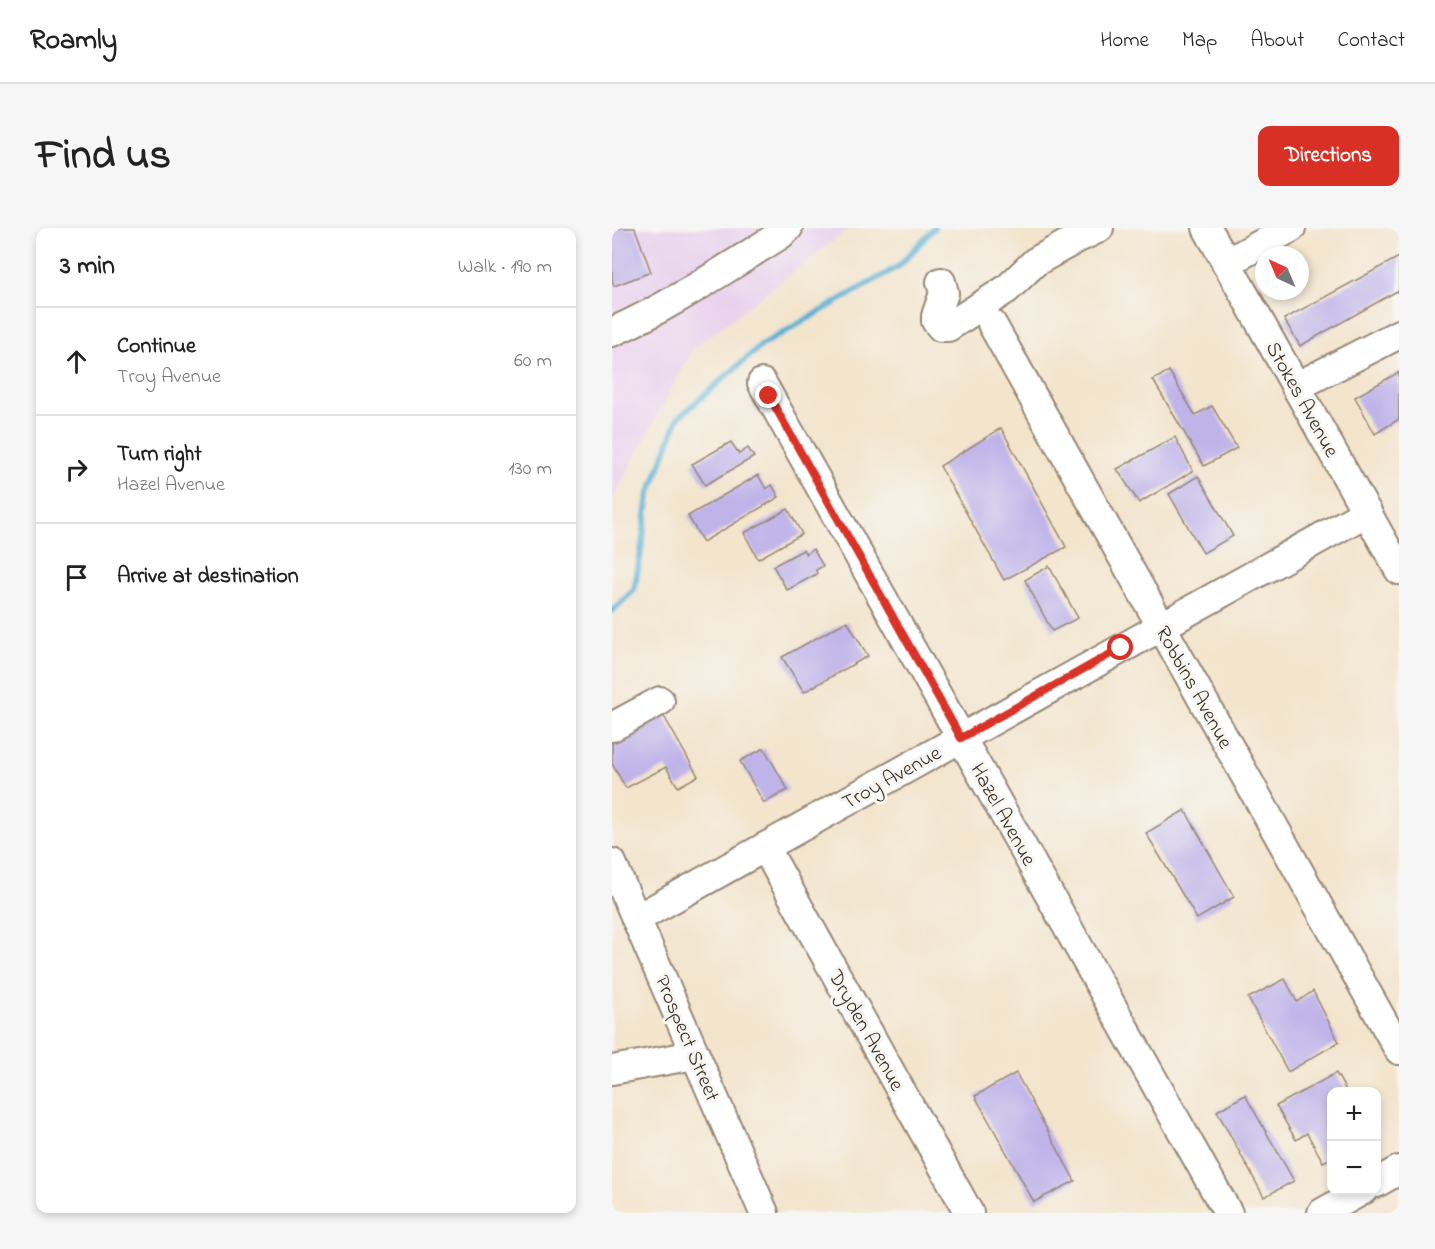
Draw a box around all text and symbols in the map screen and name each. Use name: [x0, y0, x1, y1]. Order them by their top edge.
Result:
text: Roamly: [30, 21, 117, 62]
text: Home: [1100, 26, 1149, 56]
text: Map: [1182, 26, 1217, 56]
text: About: [1250, 26, 1304, 56]
text: Contact: [1337, 26, 1405, 56]
text: Find us: [36, 126, 171, 187]
button: Directions: [1258, 126, 1399, 186]
north arrow: [1255, 246, 1309, 300]
text: 3 min: [60, 248, 115, 286]
text: Walk · 190 m: [458, 253, 552, 282]
text: Continue: [117, 331, 196, 363]
street label: Stokes Avenue: [1257, 337, 1346, 464]
icon: ahead: [60, 345, 93, 378]
text: 60 m: [514, 347, 552, 376]
text: Troy Avenue: [117, 363, 221, 392]
route end: [755, 382, 781, 408]
text: Turn right: [117, 439, 202, 471]
icon: right: [60, 453, 93, 486]
text: 130 m: [508, 455, 552, 484]
text: Hazel Avenue: [117, 471, 225, 500]
icon: arrive: [60, 561, 93, 594]
text: Arrive at destination: [117, 561, 299, 593]
street label: Robbins Avenue: [1147, 621, 1240, 755]
route start: [1107, 634, 1133, 660]
street label: Troy Avenue: [837, 739, 948, 820]
street label: Hazel Avenue: [962, 758, 1043, 872]
street label: Dryden Avenue: [817, 964, 911, 1098]
street label: Prospect Street: [646, 971, 726, 1107]
map controls: [1327, 1087, 1381, 1195]
button: +: [1327, 1087, 1381, 1141]
button: −: [1327, 1141, 1381, 1195]

